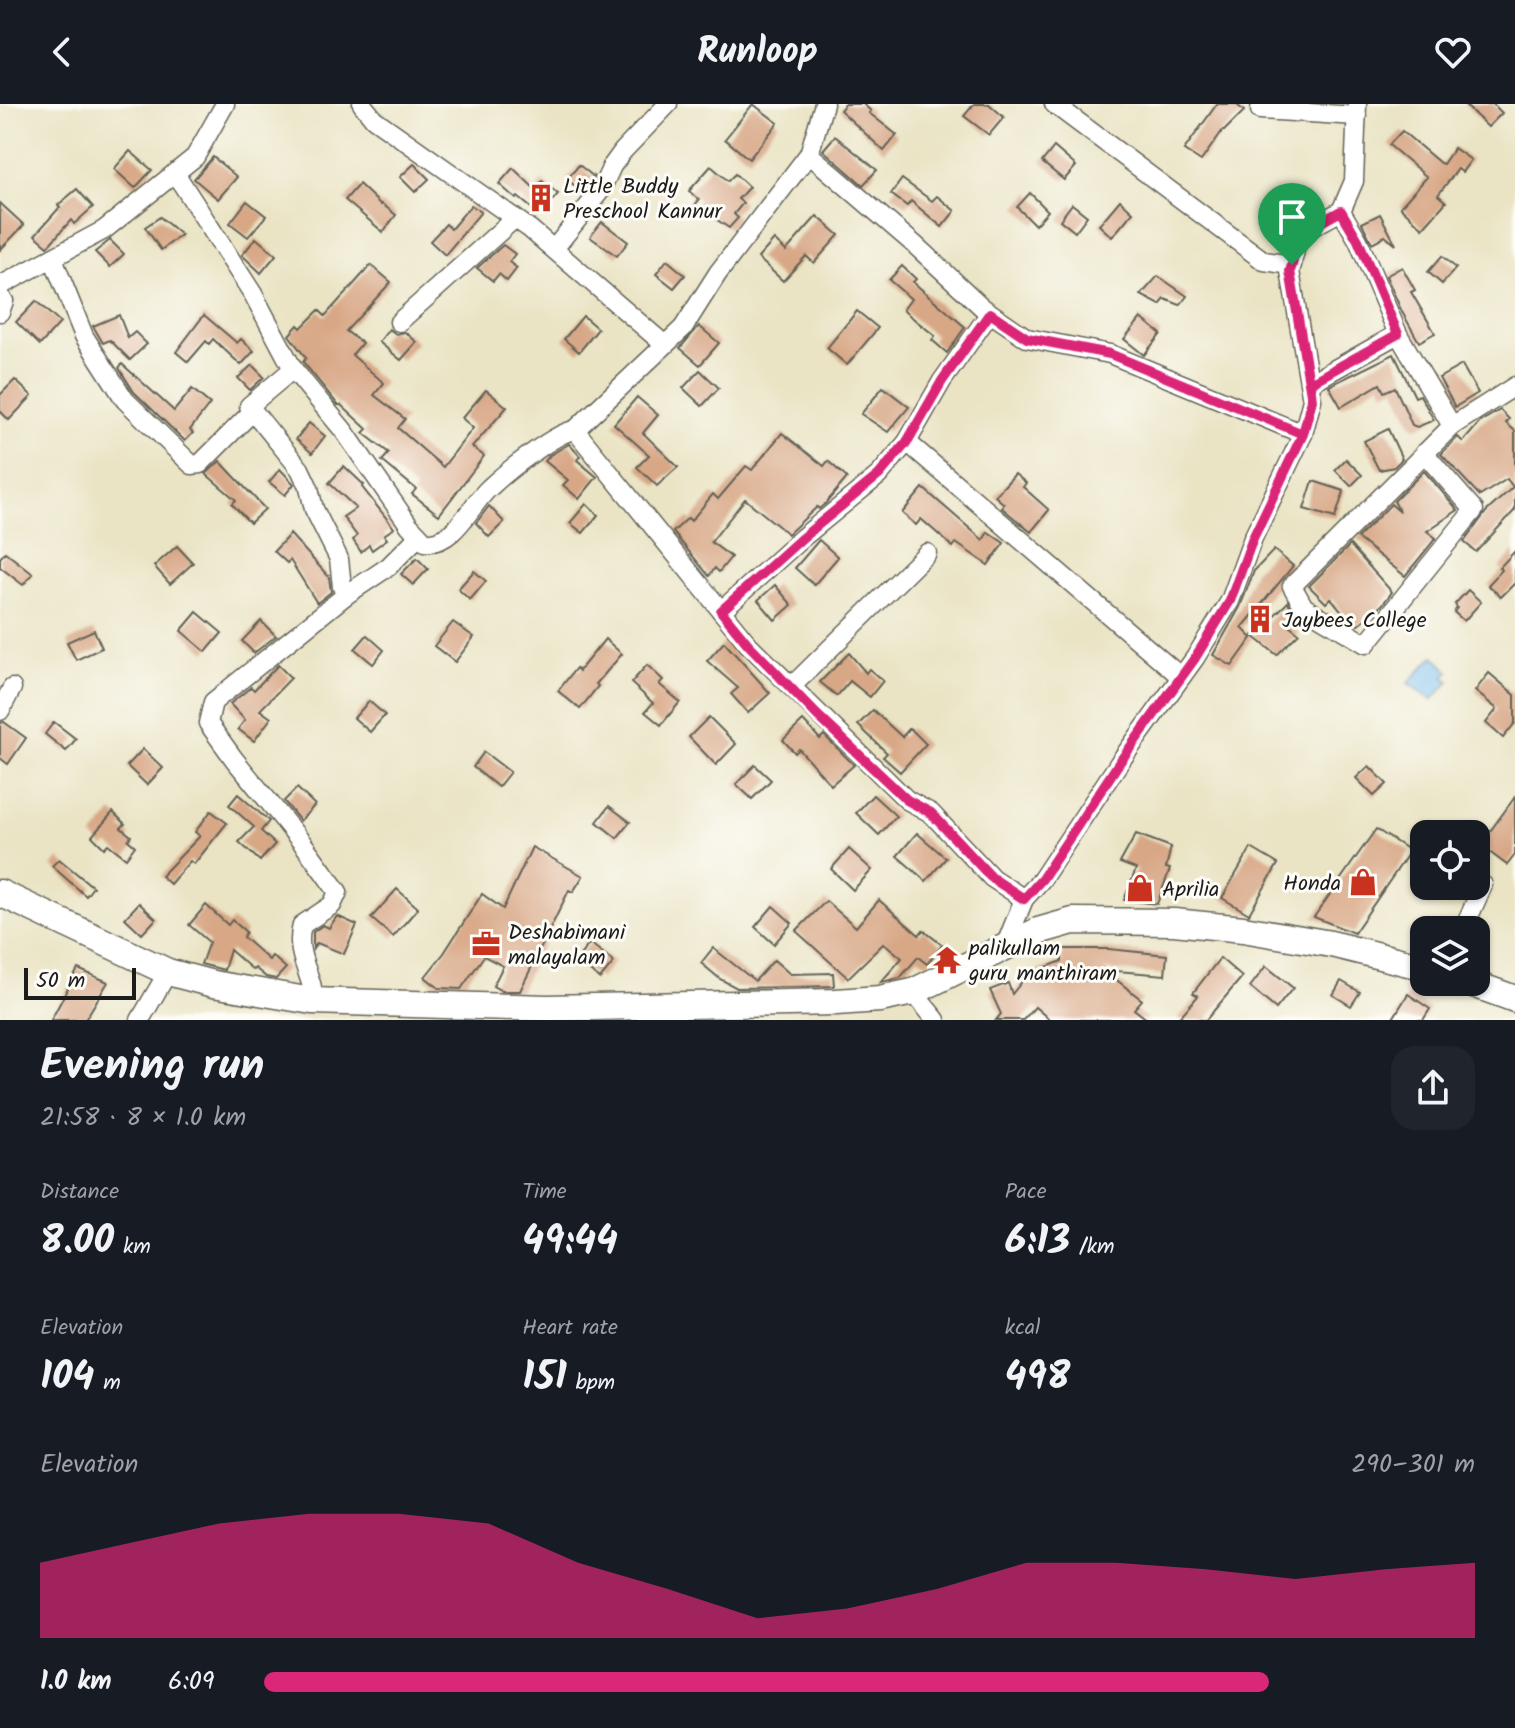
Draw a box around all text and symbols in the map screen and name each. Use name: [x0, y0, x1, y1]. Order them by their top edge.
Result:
text: Runloop: [697, 24, 818, 81]
icon: back: [40, 30, 84, 74]
icon: heart: [1431, 30, 1475, 74]
place label: Little Buddy Preschool Kannur: [563, 170, 724, 230]
building icon: Little Buddy Preschool Kannur: [526, 183, 556, 213]
pin: [1258, 183, 1326, 265]
icon: arrive: [1270, 195, 1314, 239]
building icon: Jaybees College: [1245, 604, 1275, 634]
place label: Jaybees College: [1282, 604, 1427, 639]
map controls: [1410, 820, 1490, 996]
button: locate: [1410, 820, 1490, 900]
place label: Honda: [1283, 867, 1341, 902]
shop icon: Honda: [1348, 867, 1378, 897]
shop icon: Aprilia: [1125, 873, 1155, 903]
place label: Aprilia: [1162, 873, 1219, 908]
place label: Deshabimani malayalam: [508, 916, 626, 976]
button: layers: [1410, 916, 1490, 996]
office icon: Deshabimani malayalam: [471, 929, 501, 959]
place label: palikullam guru manthiram: [968, 932, 1117, 992]
temple icon: palikullam guru manthiram: [932, 945, 962, 975]
scale bar: [24, 964, 136, 1000]
text: 50 m: [36, 964, 85, 999]
text: Evening run: [40, 1032, 264, 1102]
button: share: [1391, 1046, 1475, 1130]
text: 21:58 · 8 × 1.0 km: [40, 1097, 246, 1139]
text: Distance: [40, 1175, 119, 1210]
text: Time: [522, 1175, 567, 1210]
text: Pace: [1005, 1175, 1047, 1210]
text: 8.00: [40, 1210, 114, 1274]
text: 49:44: [522, 1210, 618, 1274]
text: 6:13: [1005, 1210, 1070, 1274]
text: km: [114, 1230, 151, 1265]
text: /km: [1070, 1230, 1115, 1265]
text: Elevation: [40, 1311, 123, 1346]
text: Heart rate: [522, 1311, 618, 1346]
text: kcal: [1005, 1311, 1040, 1346]
text: 104: [40, 1346, 94, 1410]
text: 151: [522, 1346, 567, 1410]
text: 498: [1005, 1346, 1070, 1410]
text: m: [94, 1366, 121, 1401]
text: bpm: [567, 1366, 615, 1401]
text: Elevation: [40, 1444, 138, 1486]
text: 290–301 m: [1351, 1444, 1475, 1486]
text: 1.0 km: [40, 1661, 111, 1703]
text: 6:09: [168, 1661, 215, 1703]

